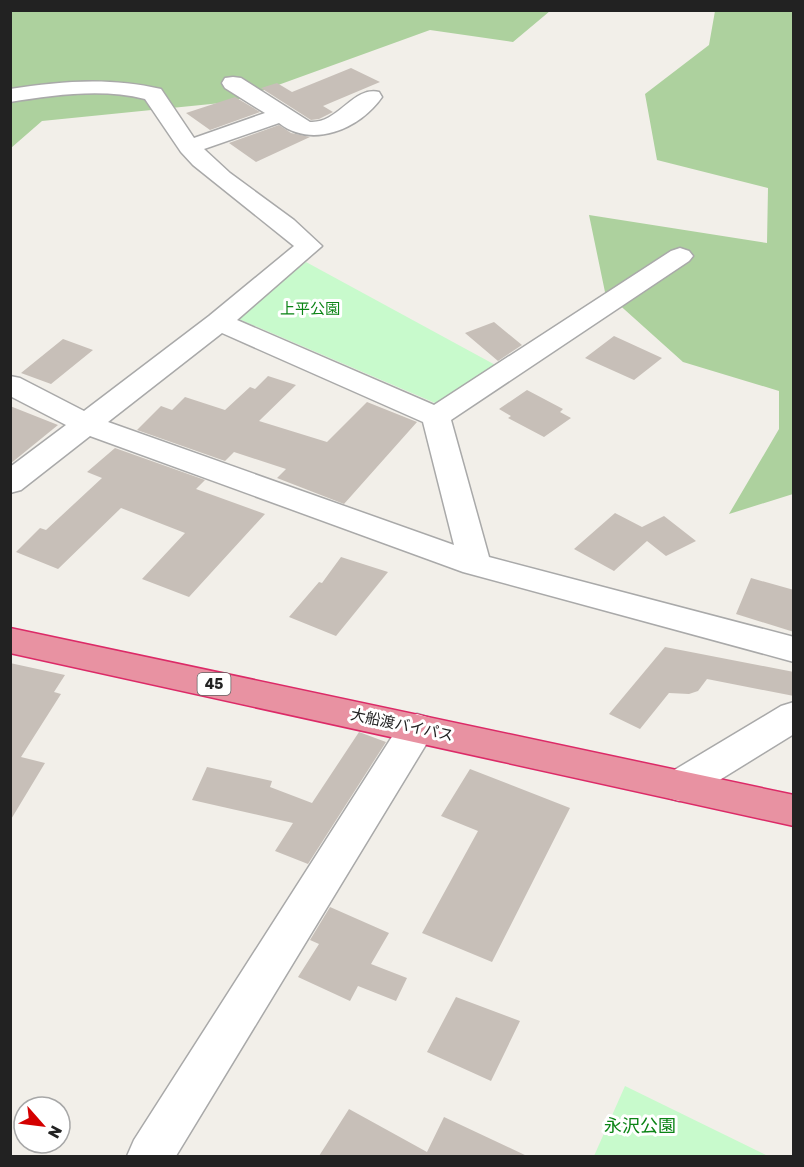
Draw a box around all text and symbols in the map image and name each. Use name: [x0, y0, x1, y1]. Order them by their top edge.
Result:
park label: 上平公園: [280, 300, 340, 318]
road number: 45: [198, 673, 230, 695]
street label: 大船渡バイパス: [349, 705, 455, 745]
north arrow: [12, 1095, 72, 1155]
park label: 永沢公園: [604, 1115, 676, 1137]
text: N: [44, 1122, 66, 1141]

